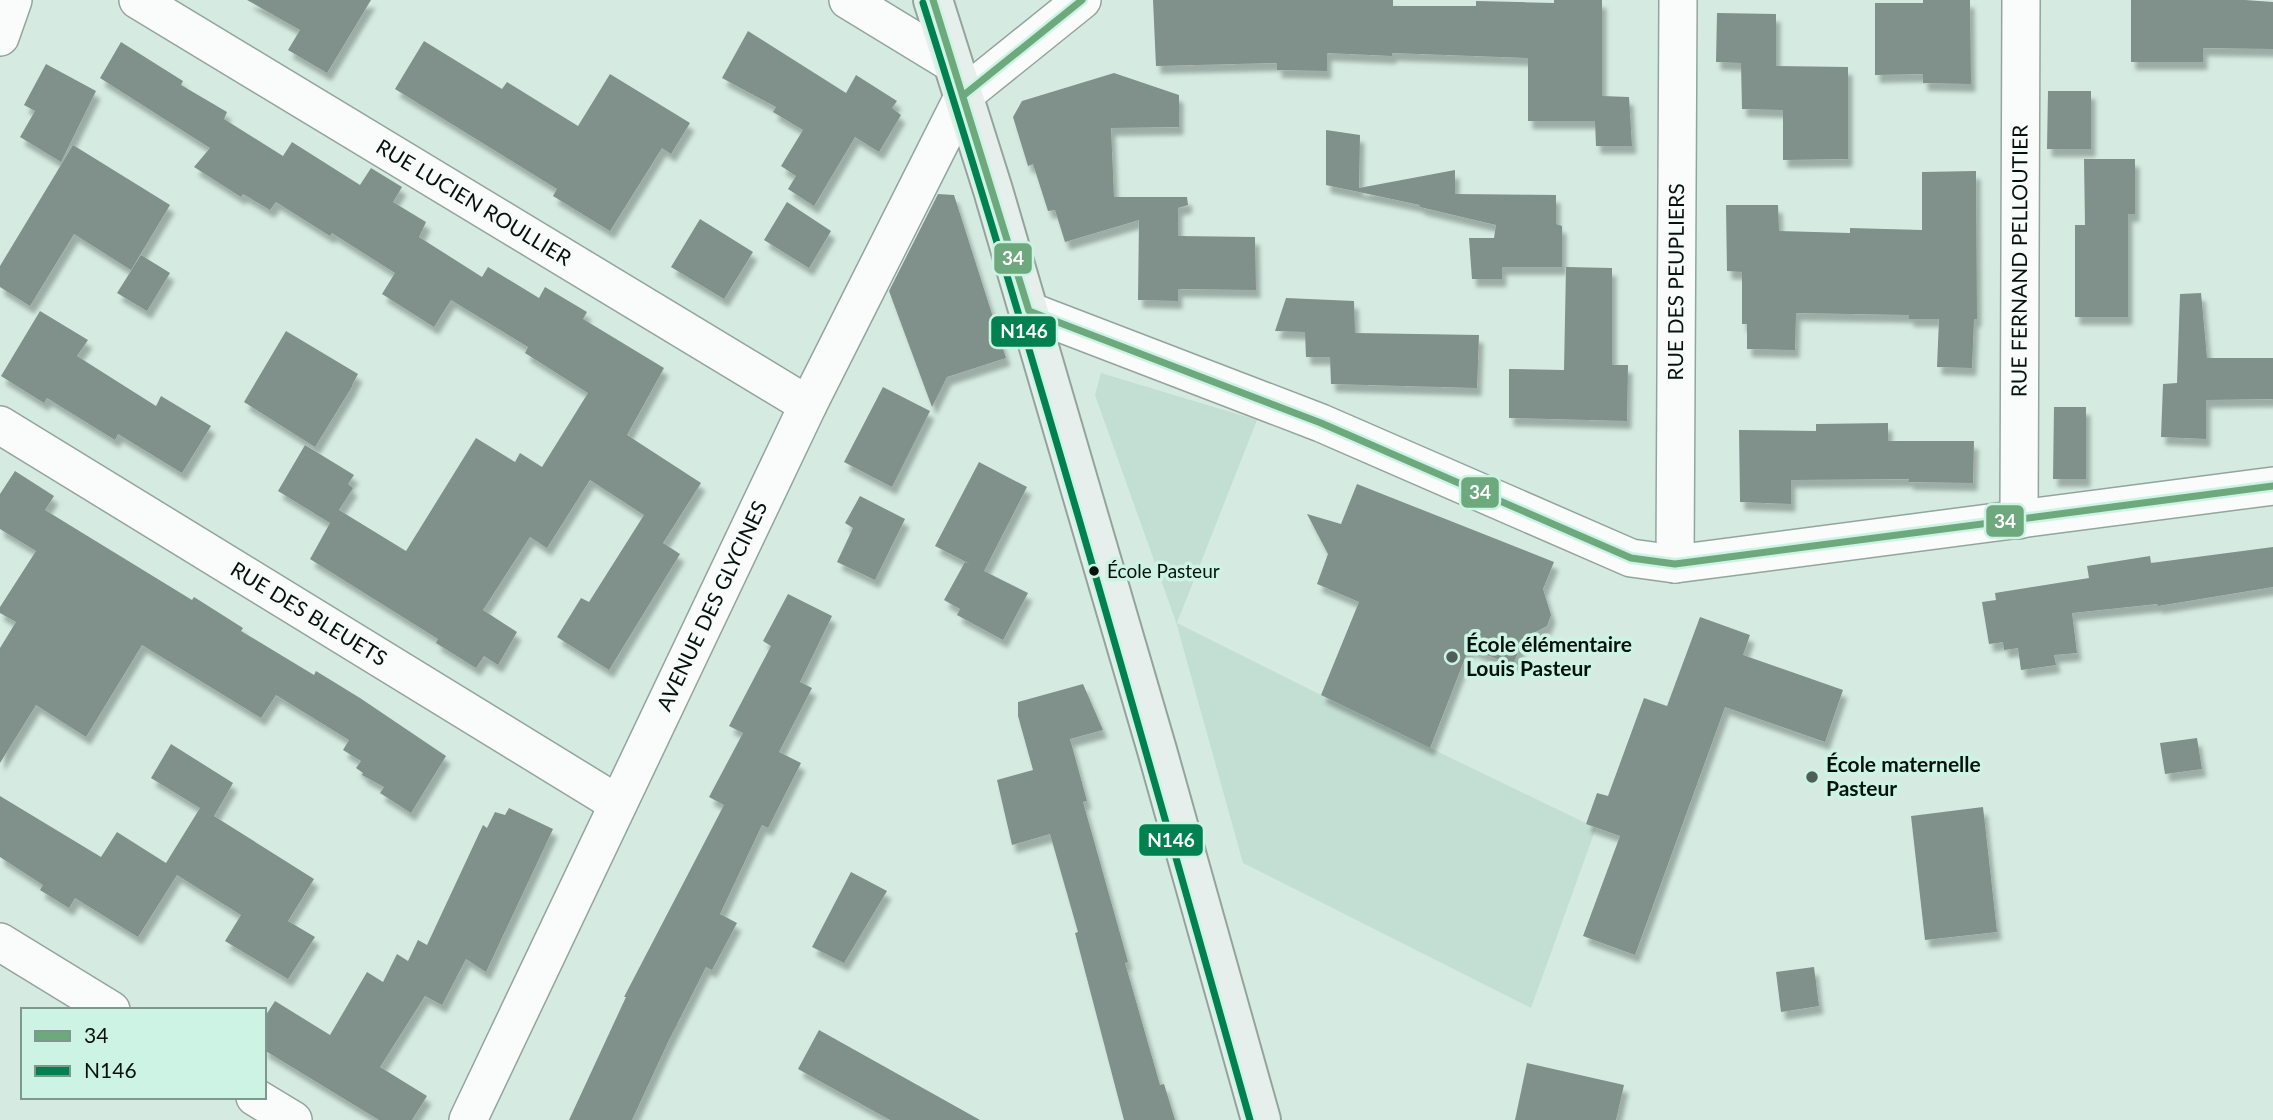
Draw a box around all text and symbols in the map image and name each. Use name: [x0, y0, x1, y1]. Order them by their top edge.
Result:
street label: RUE FERNAND PELLOUTIER: [2005, 124, 2032, 397]
street label: RUE LUCIEN ROULLIER: [372, 133, 577, 270]
street label: RUE DES PEUPLIERS: [1662, 183, 1688, 381]
line badge: 34: [993, 242, 1033, 275]
text: 34: [1002, 246, 1024, 269]
line badge: N146: [990, 315, 1057, 348]
text: N146: [1000, 319, 1048, 342]
line badge: 34: [1460, 476, 1500, 509]
text: 34: [1469, 480, 1491, 503]
street label: AVENUE DES GLYCINES: [650, 497, 772, 714]
line badge: 34: [1985, 504, 2025, 538]
text: 34: [1994, 509, 2016, 532]
street label: RUE DES BLEUETS: [227, 556, 392, 670]
place label: École Pasteur: [1107, 559, 1220, 582]
marker: École Pasteur: [1087, 564, 1101, 578]
place label: École élémentaire Louis Pasteur: [1466, 631, 1632, 680]
marker: École élémentaire Louis Pasteur: [1444, 649, 1460, 665]
place label: École maternelle Pasteur: [1826, 751, 1981, 800]
marker: École maternelle Pasteur: [1804, 769, 1820, 785]
line badge: N146: [1138, 823, 1204, 857]
text: N146: [1147, 828, 1195, 851]
legend: [21, 1008, 266, 1099]
text: 34: [84, 1022, 108, 1047]
text: N146: [84, 1057, 137, 1082]

